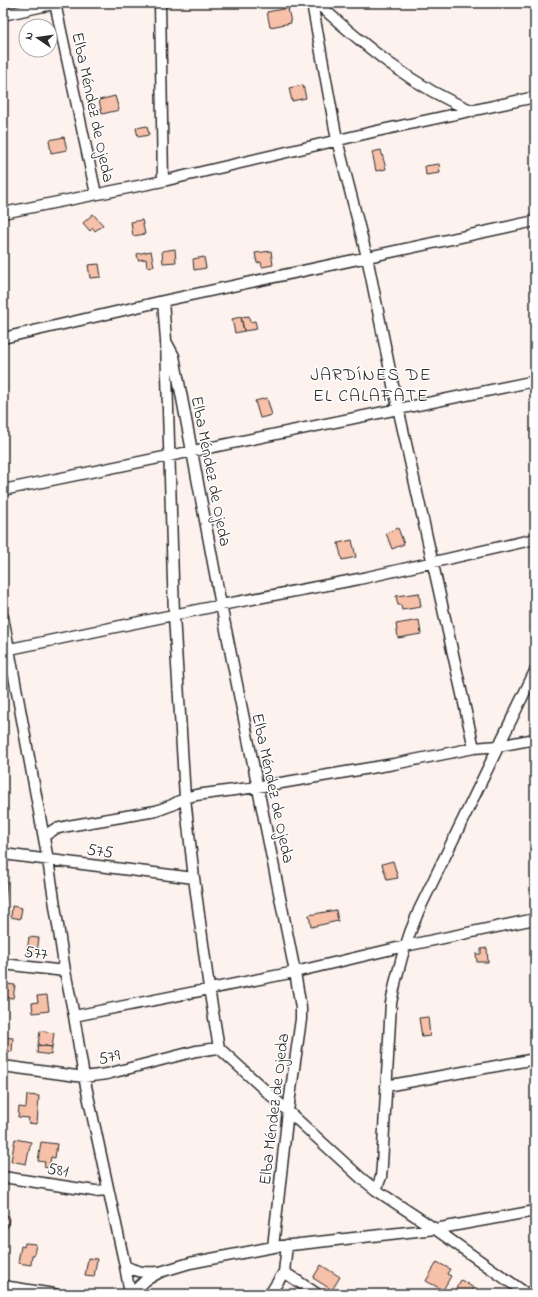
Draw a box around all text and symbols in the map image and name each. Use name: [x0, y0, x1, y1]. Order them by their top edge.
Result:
north arrow: [18, 18, 58, 58]
street label: Elba Méndez de Ojeda: [64, 30, 121, 185]
text: N: [21, 31, 38, 41]
district label: JARDÍNES DE EL CALAFATE: [310, 363, 432, 410]
street label: Elba Méndez de Ojeda: [184, 394, 237, 549]
street label: Elba Méndez de Ojeda: [244, 711, 301, 866]
street label: 575: [85, 837, 115, 866]
street label: 577: [23, 940, 49, 967]
street label: Elba Méndez de Ojeda: [253, 1032, 296, 1187]
street label: 579: [96, 1043, 123, 1072]
street label: 581: [45, 1156, 71, 1185]

